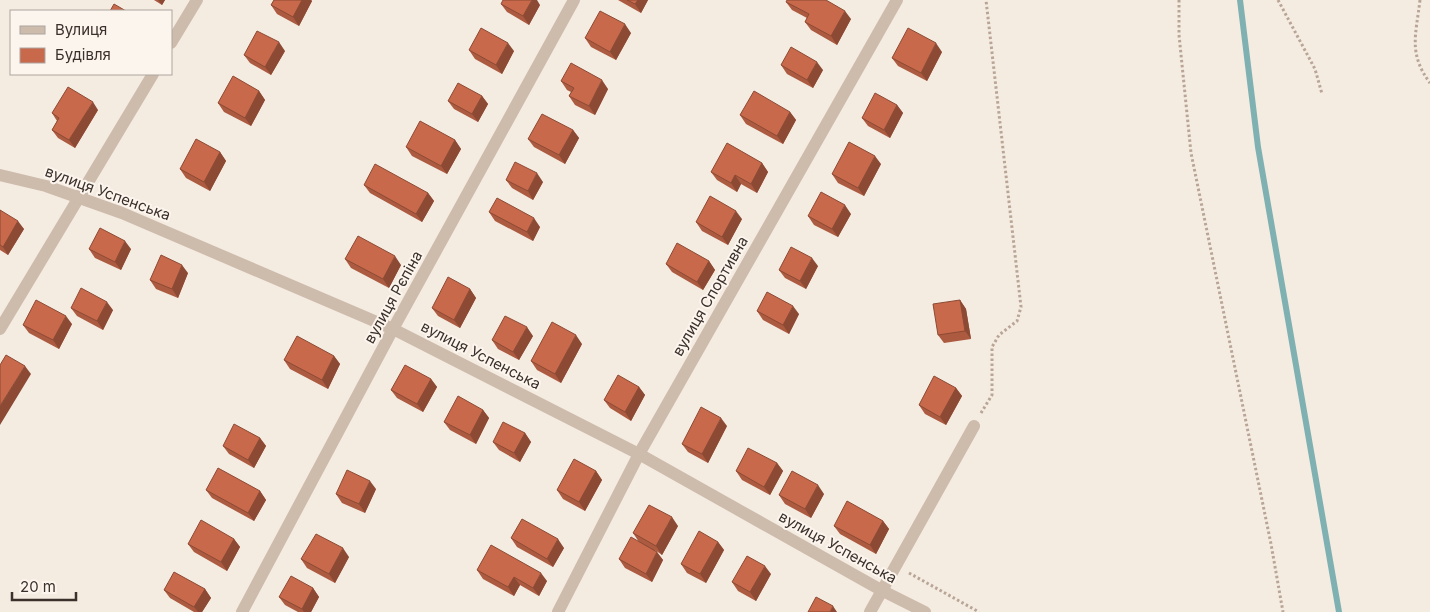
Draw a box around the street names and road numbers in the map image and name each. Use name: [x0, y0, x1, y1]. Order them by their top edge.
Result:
street label: вулиця Успенська: [43, 161, 173, 225]
street label: вулиця Спортивна: [668, 233, 752, 359]
street label: вулиця Рєпіна: [360, 247, 426, 347]
street label: вулиця Успенська: [418, 317, 544, 393]
street label: вулиця Успенська: [776, 507, 900, 587]

